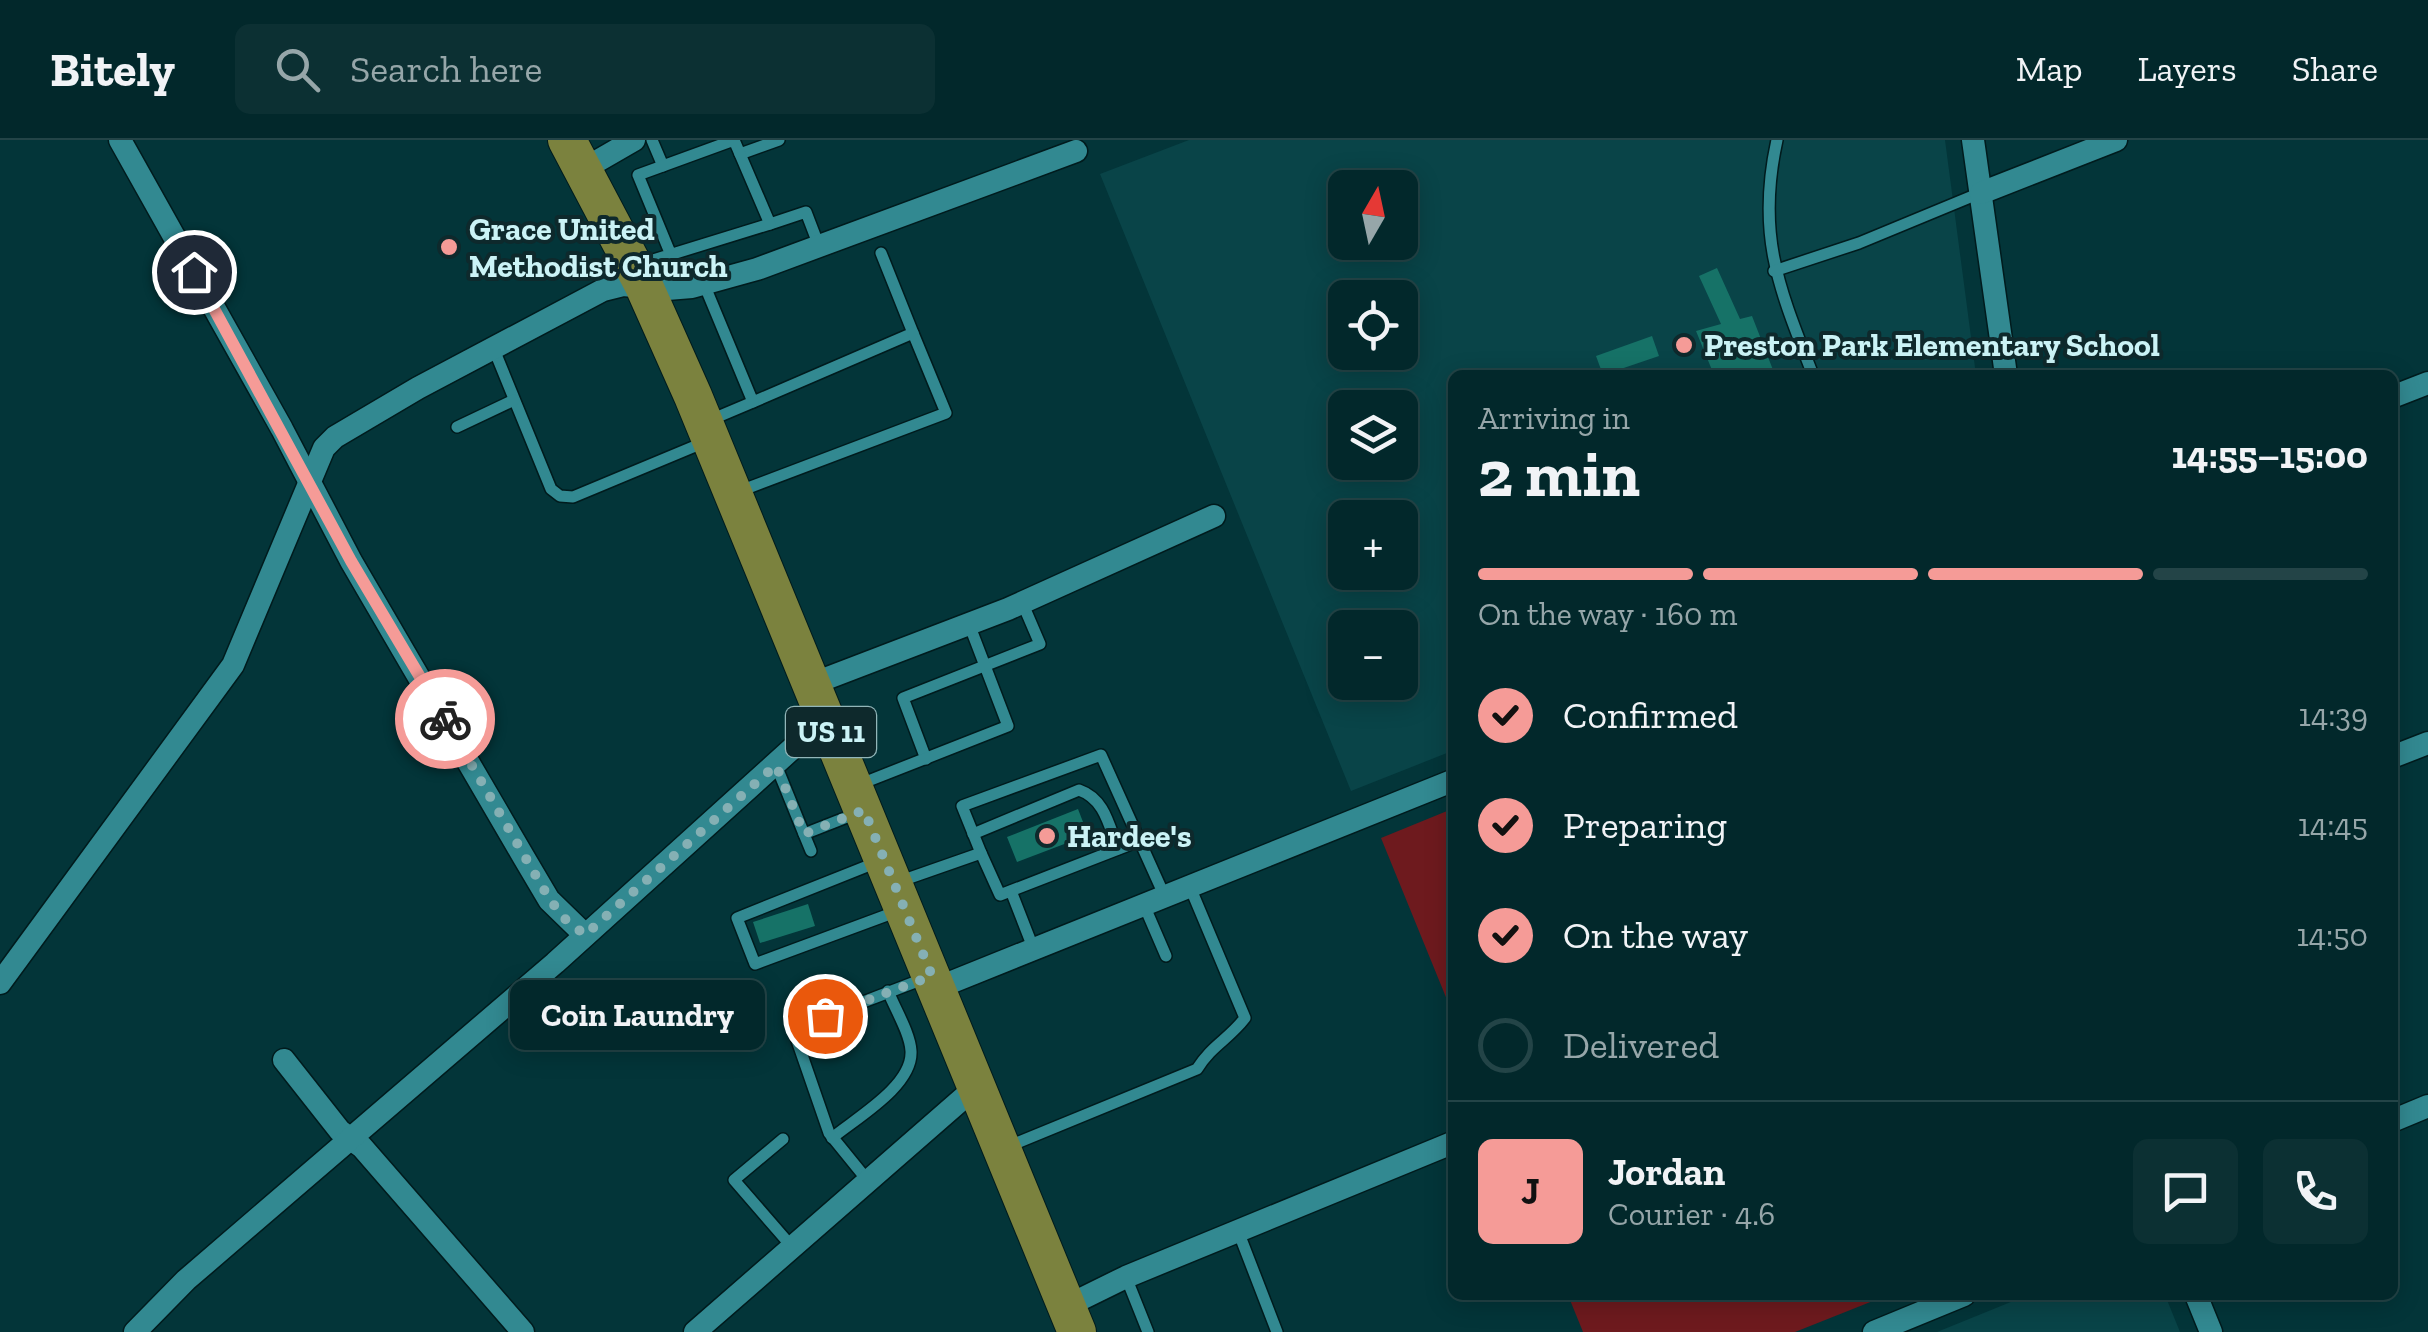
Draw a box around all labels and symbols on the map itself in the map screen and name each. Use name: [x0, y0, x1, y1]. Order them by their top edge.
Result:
north arrow: [1328, 170, 1418, 260]
place label: Grace United Methodist Church: [469, 210, 728, 285]
pin: [152, 230, 237, 315]
marker: Grace United Methodist Church: [438, 236, 460, 258]
place label: Preston Park Elementary School: [1704, 326, 2160, 364]
marker: Preston Park Elementary School: [1673, 334, 1695, 356]
courier: [395, 669, 495, 769]
road number: US 11: [786, 707, 876, 757]
place label: Hardee's: [1067, 817, 1192, 855]
marker: Hardee's: [1036, 825, 1058, 847]
pin: [783, 974, 868, 1059]
callout: Coin Laundry: [510, 981, 765, 1051]

